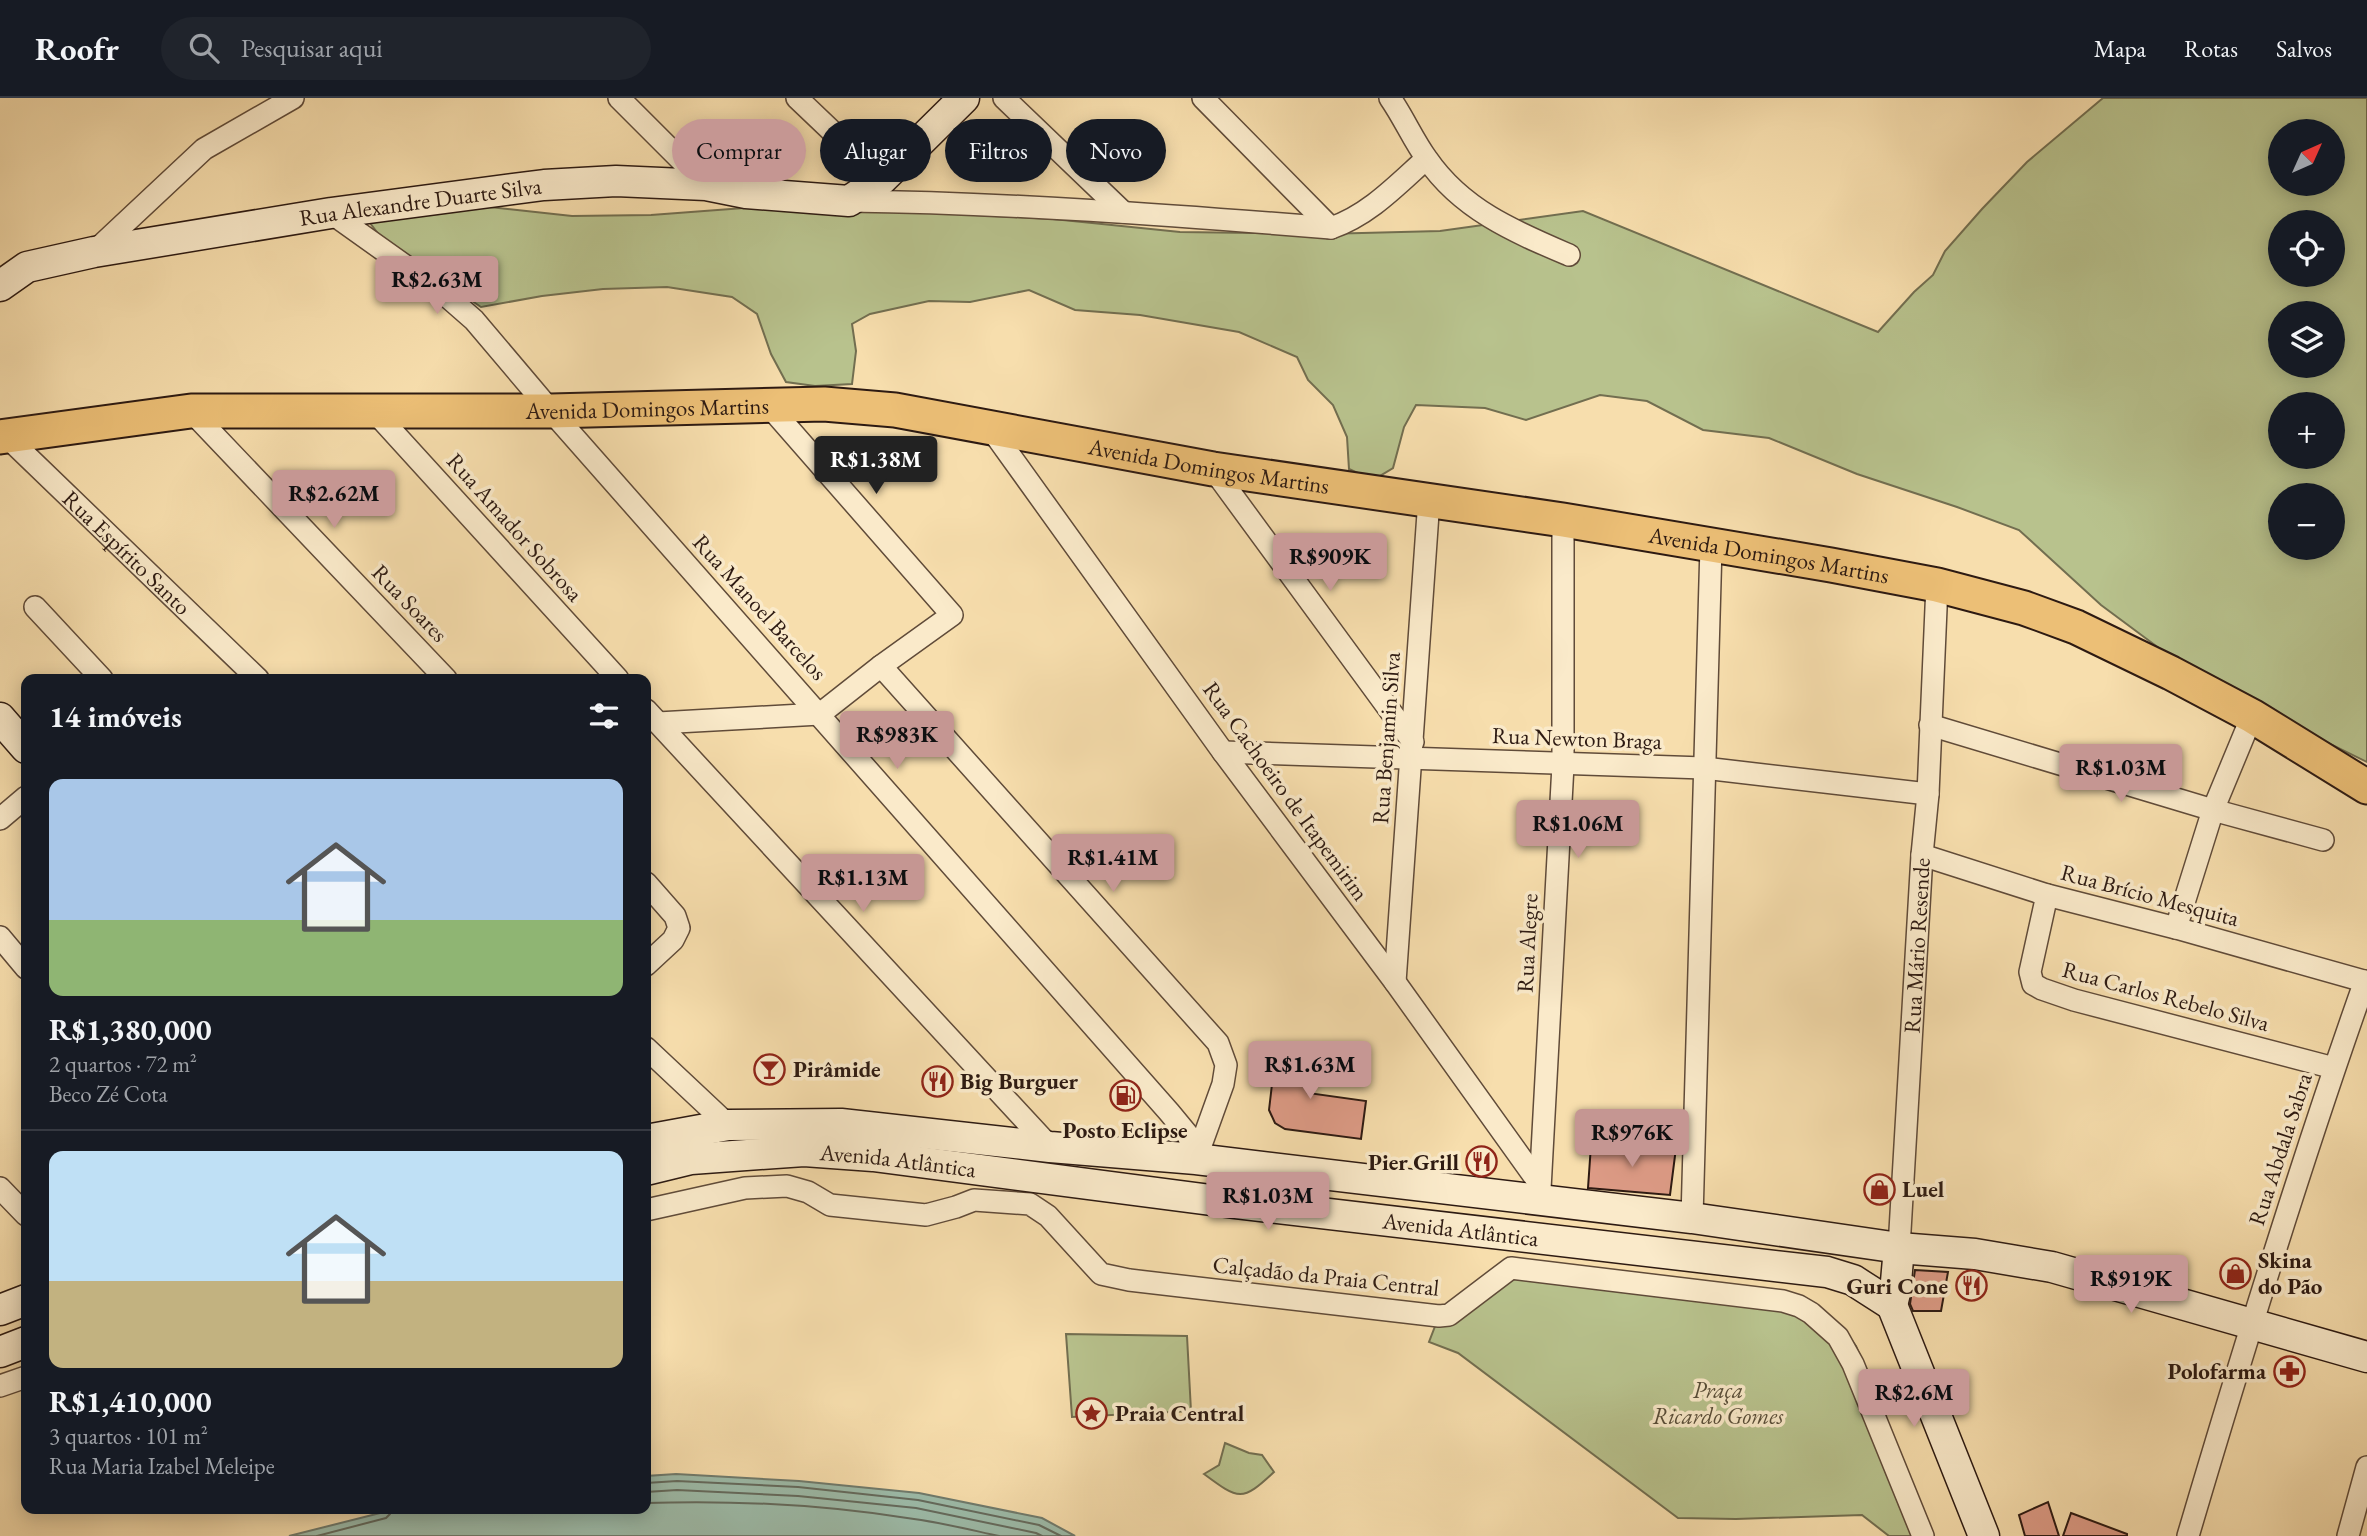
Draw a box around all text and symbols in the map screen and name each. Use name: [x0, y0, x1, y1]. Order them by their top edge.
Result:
search box: [161, 17, 651, 80]
text: Roofr: [35, 27, 119, 70]
icon: search: [185, 29, 223, 67]
text: Pesquisar aqui: [241, 31, 383, 65]
text: Mapa: [2094, 33, 2146, 64]
text: Rotas: [2184, 33, 2238, 64]
text: Salvos: [2276, 33, 2332, 64]
chip: Comprar: [672, 119, 806, 182]
chip: Alugar: [820, 119, 931, 182]
chip: Filtros: [945, 119, 1052, 182]
chip: Novo: [1066, 119, 1166, 182]
north arrow: [2268, 119, 2345, 196]
map controls: [2268, 119, 2345, 560]
street label: Rua Alexandre Duarte Silva: [297, 170, 544, 233]
button: locate: [2268, 210, 2345, 287]
pin: R$2.63M: [372, 256, 502, 316]
text: R$2.63M: [391, 264, 483, 294]
button: layers: [2268, 301, 2345, 378]
street label: Avenida Domingos Martins: [524, 390, 769, 426]
button: +: [2268, 392, 2345, 469]
street label: Avenida Domingos Martins: [1085, 431, 1331, 501]
pin: R$1.38M: [811, 436, 941, 496]
text: R$1.38M: [830, 444, 922, 474]
street label: Rua Amador Sobrosa: [440, 446, 590, 608]
pin: R$2.62M: [269, 470, 399, 530]
text: R$2.62M: [288, 478, 380, 508]
button: −: [2268, 483, 2345, 560]
street label: Rua Espírito Santo: [56, 484, 198, 622]
street label: Avenida Domingos Martins: [1645, 519, 1892, 591]
street label: Rua Manoel Barcelos: [686, 528, 834, 686]
pin: R$909K: [1273, 533, 1387, 593]
text: R$909K: [1289, 541, 1371, 571]
street label: Rua Soares: [365, 558, 455, 648]
street label: Rua Benjamin Silva: [1365, 650, 1407, 825]
street label: Rua Cachoeiro de Itapemirim: [1196, 675, 1376, 907]
text: 14 imóveis: [49, 697, 182, 736]
icon: filters: [585, 697, 623, 735]
pin: R$983K: [840, 712, 954, 771]
text: R$983K: [856, 719, 938, 749]
street label: Rua Newton Braga: [1491, 720, 1663, 756]
pin: R$1.03M: [2056, 744, 2186, 804]
text: R$1.03M: [2075, 752, 2167, 782]
pin: R$1.06M: [1513, 800, 1643, 860]
text: R$1.06M: [1532, 808, 1624, 838]
icon: home: [273, 824, 399, 950]
pin: R$1.41M: [1048, 834, 1178, 894]
text: R$1.41M: [1067, 842, 1159, 872]
pin: R$1.13M: [798, 854, 928, 914]
street label: Rua Mário Resende: [1897, 857, 1937, 1034]
street label: Rua Brício Mesquita: [2058, 857, 2243, 933]
text: R$1.13M: [817, 862, 909, 892]
street label: Rua Alegre: [1509, 893, 1545, 993]
street label: Rua Carlos Rebelo Silva: [2059, 954, 2273, 1038]
text: R$1,380,000: [49, 1010, 212, 1049]
pin: R$1.63M: [1245, 1042, 1375, 1101]
text: 2 quartos · 72 m²: [49, 1049, 197, 1079]
text: R$1.63M: [1264, 1049, 1356, 1079]
bar icon: Pirâmide: [753, 1052, 787, 1086]
place label: Pirâmide: [793, 1054, 881, 1084]
restaurant icon: Big Burguer: [920, 1064, 954, 1098]
place label: Big Burguer: [960, 1066, 1078, 1096]
street label: Rua Abdala Sabra: [2241, 1068, 2319, 1229]
text: Beco Zé Cota: [49, 1079, 168, 1109]
fuel station icon: Posto Eclipse: [1108, 1079, 1142, 1113]
pin: R$976K: [1575, 1110, 1689, 1169]
place label: Posto Eclipse: [1062, 1115, 1188, 1145]
text: R$976K: [1591, 1117, 1673, 1147]
street label: Avenida Atlântica: [818, 1137, 979, 1184]
restaurant icon: Pier Grill: [1465, 1145, 1499, 1179]
place label: Pier Grill: [1368, 1147, 1459, 1177]
pin: R$1.03M: [1203, 1172, 1333, 1232]
shop icon: Luel: [1862, 1172, 1896, 1206]
place label: Luel: [1902, 1174, 1945, 1204]
text: R$1.03M: [1222, 1180, 1314, 1210]
icon: home: [273, 1196, 399, 1322]
street label: Avenida Atlântica: [1380, 1205, 1541, 1253]
place label: Skina do Pão: [2258, 1245, 2323, 1301]
street label: Calçadão da Praia Central: [1211, 1249, 1441, 1303]
pin: R$919K: [2074, 1256, 2188, 1315]
shop icon: Skina do Pão: [2218, 1256, 2252, 1290]
text: R$919K: [2090, 1263, 2172, 1293]
restaurant icon: Guri Cone: [1954, 1269, 1988, 1303]
place label: Guri Cone: [1847, 1271, 1948, 1301]
pharmacy icon: Polofarma: [2272, 1354, 2306, 1388]
place label: Polofarma: [2168, 1356, 2267, 1386]
pin: R$2.6M: [1857, 1370, 1971, 1429]
park label: Praça Ricardo Gomes: [1653, 1375, 1784, 1431]
text: R$2.6M: [1874, 1377, 1954, 1407]
text: R$1,410,000: [49, 1382, 212, 1421]
place icon: Praia Central: [1075, 1396, 1109, 1430]
place label: Praia Central: [1115, 1398, 1245, 1428]
text: 3 quartos · 101 m²: [49, 1421, 208, 1451]
text: Rua Maria Izabel Meleipe: [49, 1451, 275, 1481]

